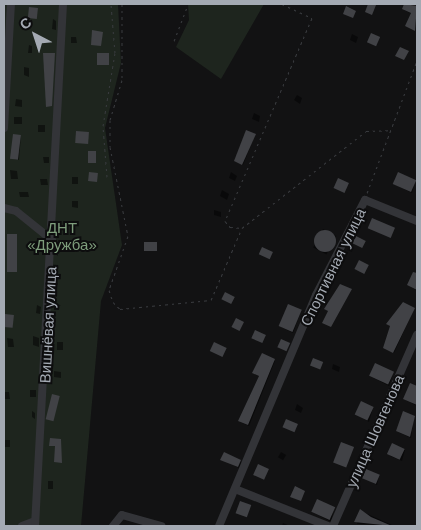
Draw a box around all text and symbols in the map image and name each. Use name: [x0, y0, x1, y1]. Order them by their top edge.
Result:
north arrow: [10, 10, 60, 60]
text: С: [16, 14, 34, 33]
street label: Спортивная улица: [297, 205, 369, 329]
park label: ДНТ «Дружба»: [27, 218, 97, 253]
street label: Вишнёвая улица: [36, 266, 60, 384]
street label: улица Шовгенова: [342, 372, 408, 490]

